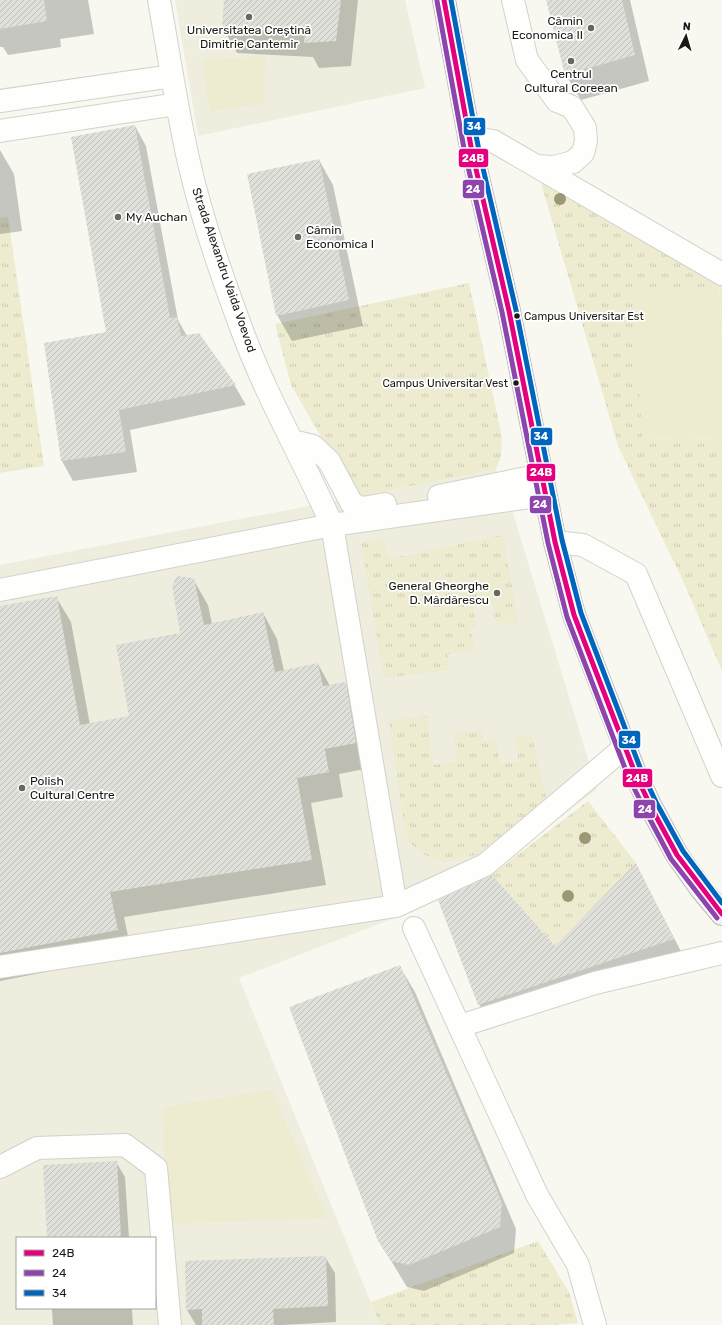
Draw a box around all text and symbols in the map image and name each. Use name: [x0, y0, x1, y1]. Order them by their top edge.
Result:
marker: Universitatea Creștină Dimitrie Cantemir: [244, 12, 254, 22]
place label: Cămin Economica II: [512, 14, 583, 42]
north arrow: [666, 16, 706, 56]
text: N: [682, 20, 691, 33]
place label: Universitatea Creștină Dimitrie Cantemir: [187, 23, 311, 51]
marker: Cămin Economica II: [586, 23, 596, 33]
marker: Centrul Cultural Coreean: [566, 56, 576, 66]
place label: Centrul Cultural Coreean: [524, 67, 618, 95]
line badge: 34: [463, 117, 486, 136]
text: 34: [467, 120, 482, 133]
line badge: 24B: [458, 148, 489, 168]
text: 24B: [462, 152, 484, 165]
line badge: 24: [462, 179, 485, 199]
text: 24: [466, 183, 481, 196]
street label: Strada Alexandru Vaida Voevod: [189, 186, 259, 354]
place label: My Auchan: [126, 210, 187, 224]
marker: My Auchan: [113, 212, 123, 222]
place label: Cămin Economica I: [306, 223, 374, 251]
marker: Cămin Economica I: [293, 232, 303, 242]
place label: Campus Universitar Est: [524, 310, 644, 323]
marker: Campus Universitar Est: [512, 311, 522, 321]
place label: Campus Universitar Vest: [382, 377, 509, 390]
marker: Campus Universitar Vest: [511, 378, 521, 388]
line badge: 34: [530, 427, 553, 446]
text: 34: [534, 430, 549, 443]
line badge: 24B: [526, 463, 556, 482]
text: 24B: [530, 466, 552, 479]
line badge: 24: [529, 495, 552, 514]
text: 24: [533, 498, 548, 511]
place label: General Gheorghe D. Mărdărescu: [388, 579, 489, 607]
marker: General Gheorghe D. Mărdărescu: [492, 588, 502, 598]
line badge: 34: [618, 730, 641, 749]
text: 34: [622, 734, 637, 747]
line badge: 24B: [622, 768, 653, 788]
text: 24B: [626, 772, 648, 785]
place label: Polish Cultural Centre: [30, 774, 115, 802]
marker: Polish Cultural Centre: [17, 783, 27, 793]
line badge: 24: [633, 799, 656, 819]
text: 24: [638, 803, 653, 816]
legend: [16, 1237, 156, 1309]
text: 24B: [52, 1246, 74, 1260]
text: 24: [52, 1266, 67, 1280]
text: 34: [52, 1286, 67, 1300]

